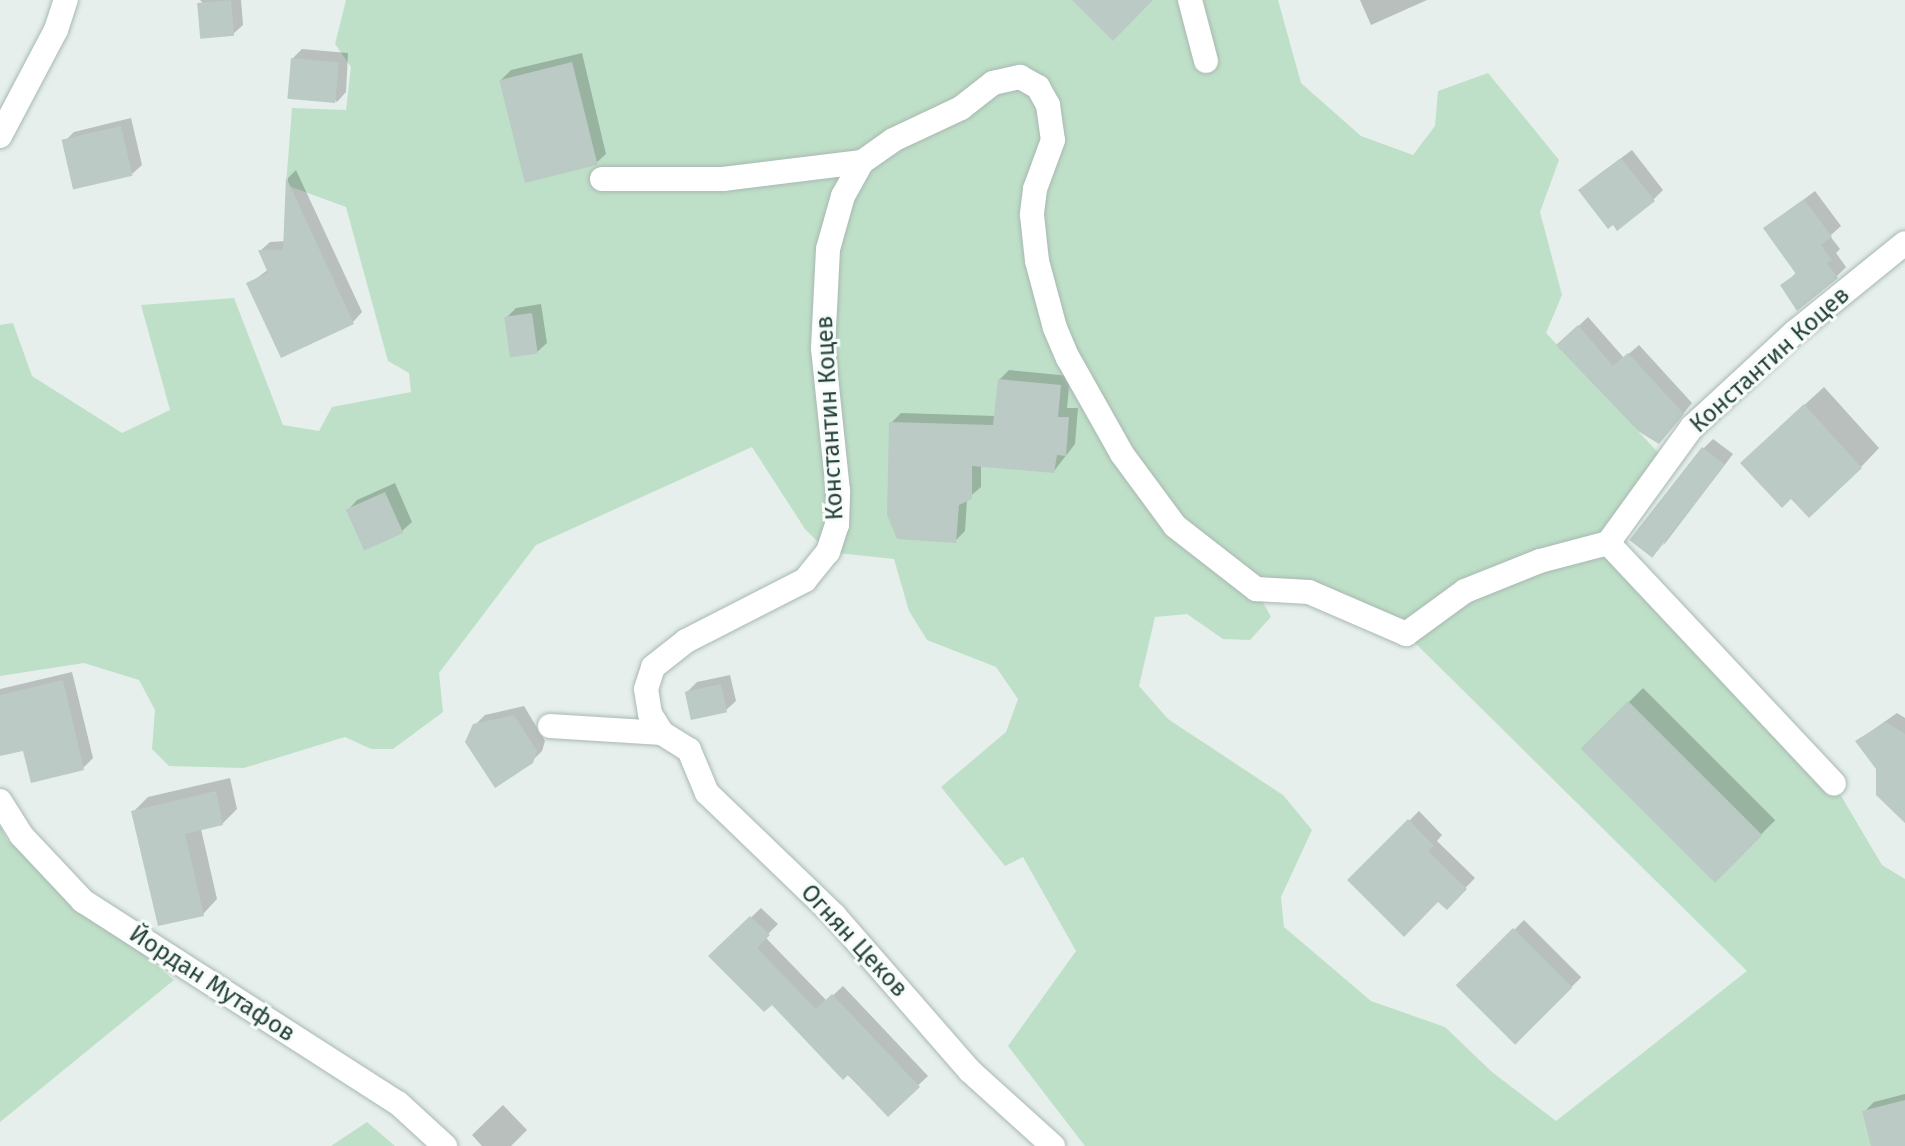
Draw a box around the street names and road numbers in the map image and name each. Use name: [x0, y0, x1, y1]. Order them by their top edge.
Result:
street label: Константин Коцев: [1684, 281, 1856, 439]
street label: Константин Коцев: [810, 315, 850, 521]
street label: Огнян Цеков: [794, 879, 914, 1003]
street label: Йордан Мутафов: [124, 920, 300, 1048]

